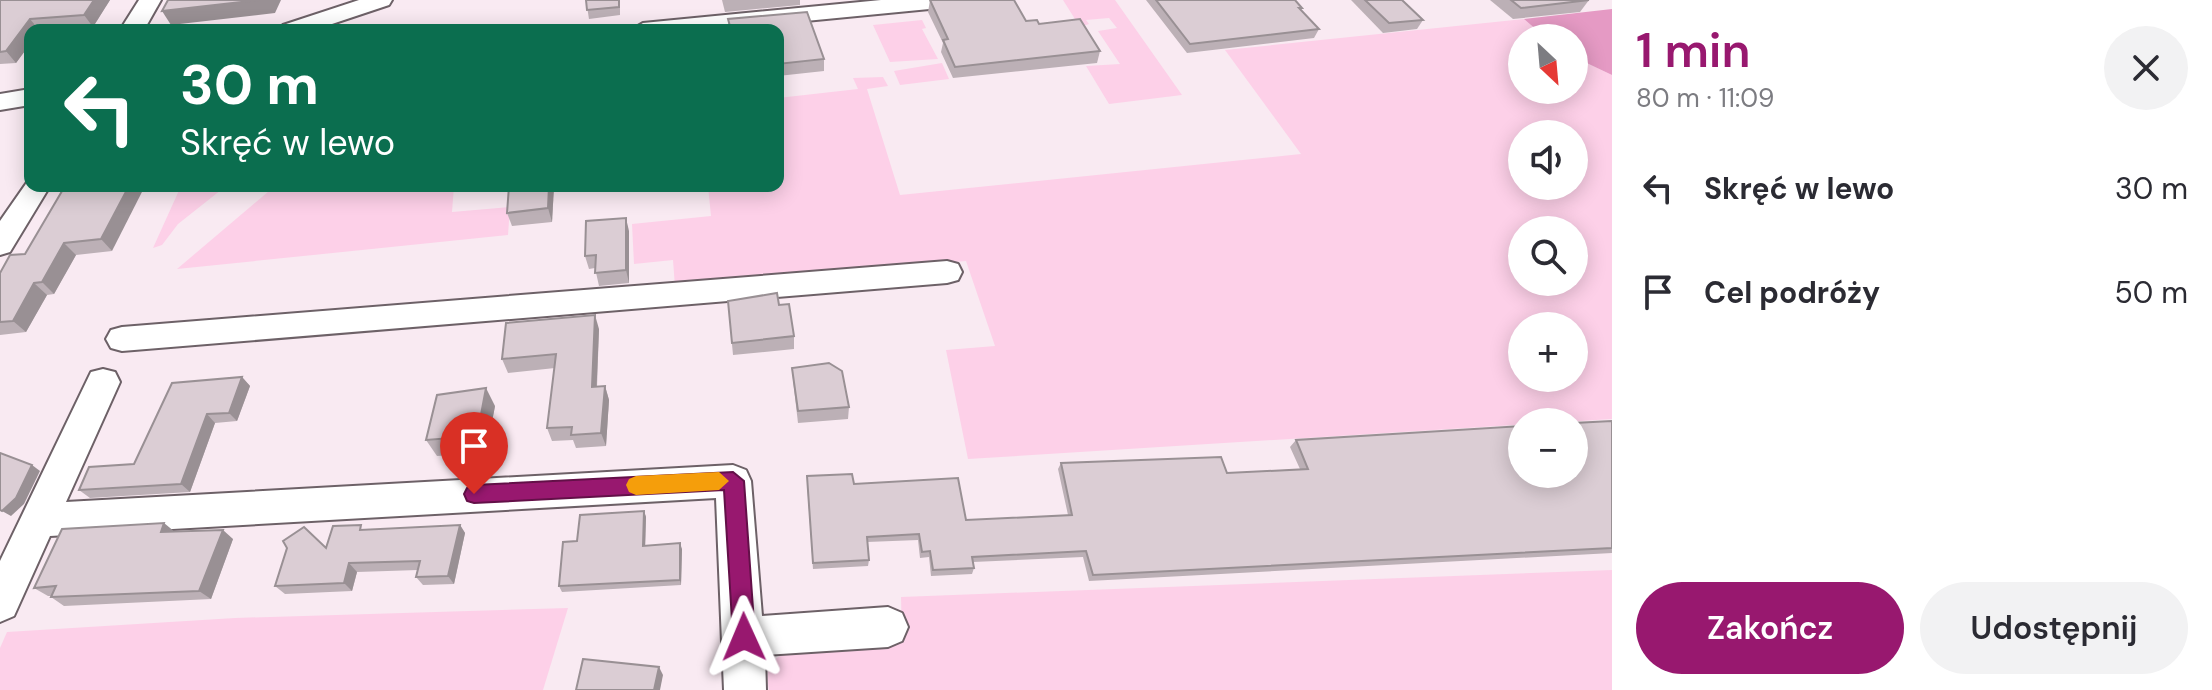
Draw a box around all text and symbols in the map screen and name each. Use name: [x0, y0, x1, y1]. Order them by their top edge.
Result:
text: 1 min: [1636, 19, 1751, 82]
north arrow: [1508, 24, 1588, 104]
map controls: [1508, 24, 1588, 488]
button: close: [2104, 26, 2188, 110]
text: 30 m: [180, 48, 319, 121]
icon: left: [48, 56, 152, 160]
text: 80 m · 11:09: [1636, 81, 1774, 115]
text: Skręć w lewo: [180, 119, 395, 166]
button: sound: [1508, 120, 1588, 200]
icon: left: [1636, 166, 1680, 210]
text: Skręć w lewo: [1704, 169, 1894, 208]
text: 30 m: [2115, 169, 2188, 208]
button: search: [1508, 216, 1588, 296]
icon: arrive: [1636, 270, 1680, 314]
text: Cel podróży: [1704, 273, 1880, 312]
text: 50 m: [2114, 273, 2188, 312]
button: +: [1508, 312, 1588, 392]
button: −: [1508, 408, 1588, 488]
pin: [440, 412, 508, 494]
icon: arrive: [452, 424, 496, 468]
button: Zakończ: [1636, 582, 1904, 674]
button: Udostępnij: [1920, 582, 2188, 674]
position arrow: [702, 595, 786, 679]

